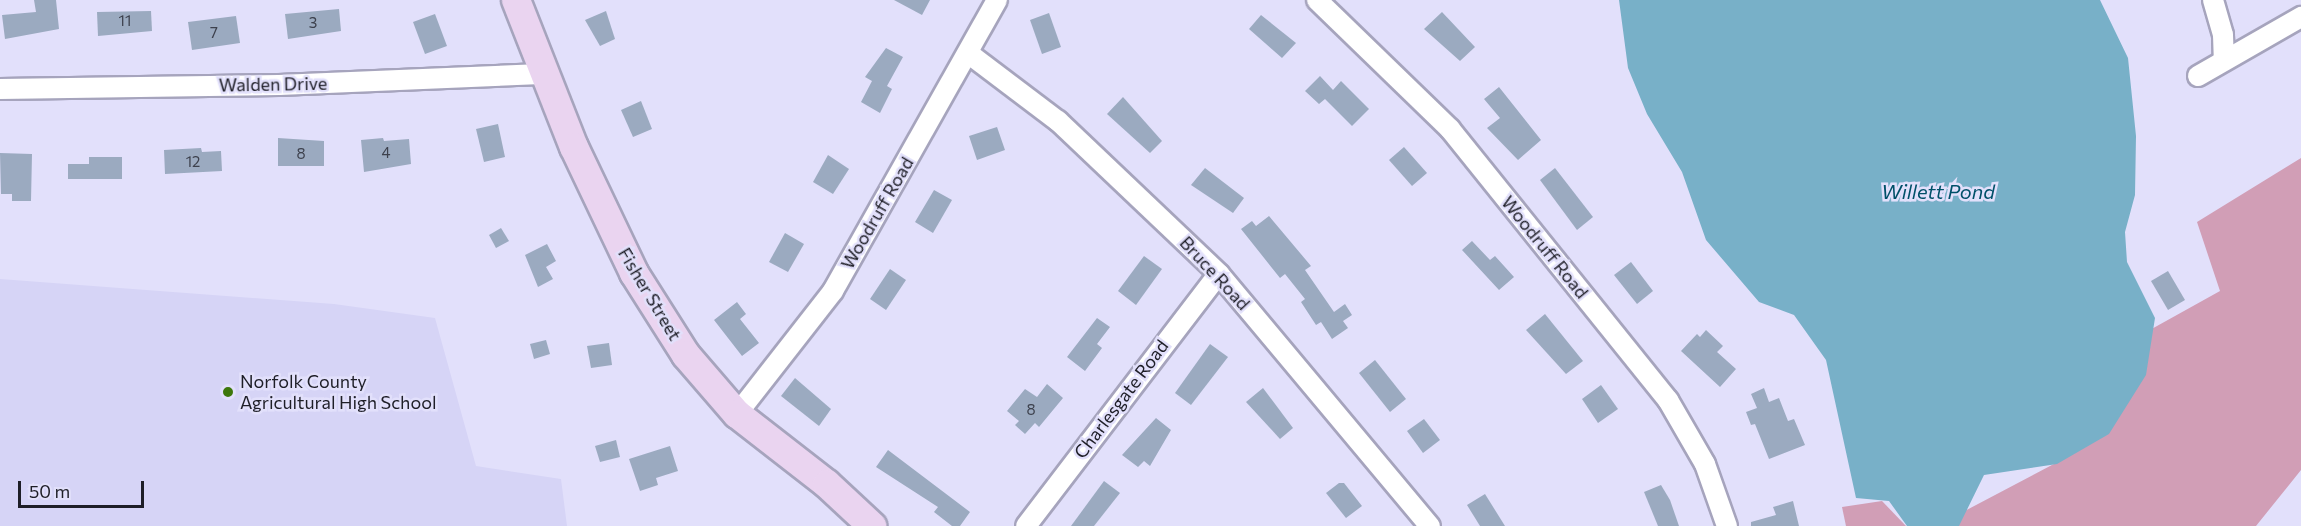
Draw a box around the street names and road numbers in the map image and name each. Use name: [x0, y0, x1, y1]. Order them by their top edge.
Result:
street label: Walden Drive: [219, 72, 327, 96]
street label: Woodruff Road: [836, 153, 918, 273]
street label: Woodruff Road: [1497, 191, 1593, 303]
street label: Bruce Road: [1175, 232, 1255, 314]
street label: Fisher Street: [614, 244, 686, 344]
street label: Charlesgate Road: [1069, 335, 1173, 463]

